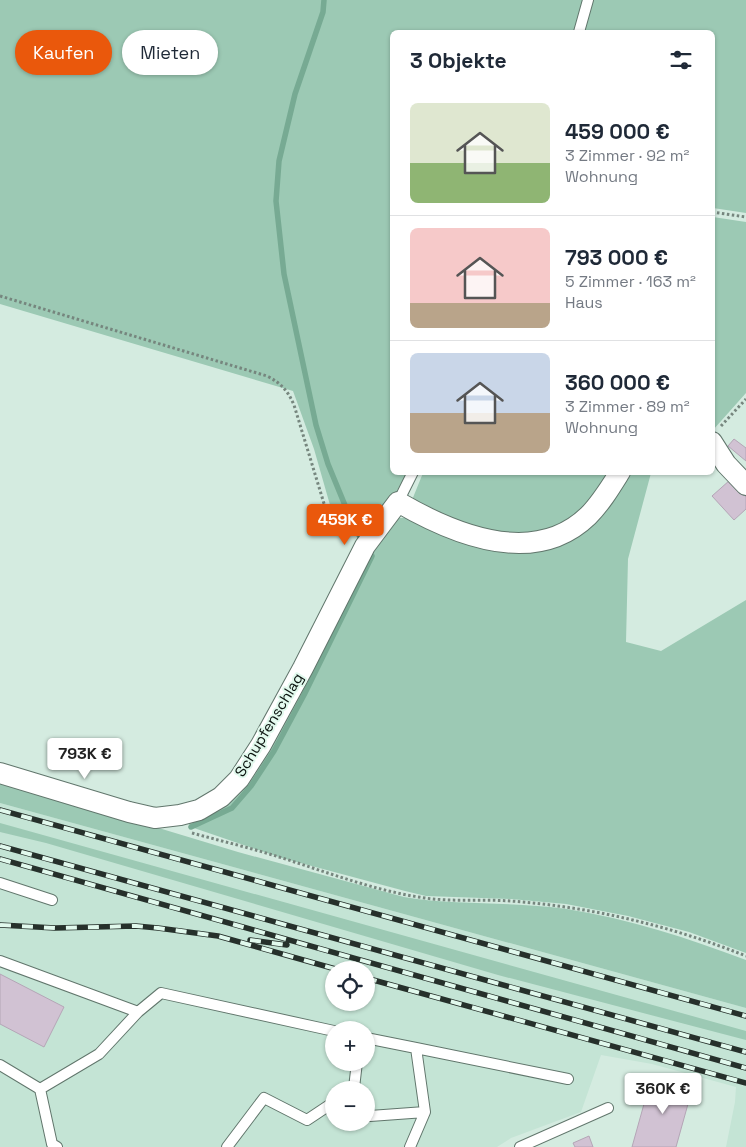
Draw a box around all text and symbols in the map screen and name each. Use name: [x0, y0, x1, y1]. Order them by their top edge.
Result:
chip: Kaufen: [15, 30, 112, 75]
chip: Mieten: [122, 30, 218, 75]
icon: filters: [667, 46, 695, 74]
text: 3 Objekte: [410, 47, 507, 74]
text: 459 000 €: [565, 118, 670, 145]
icon: home: [450, 123, 510, 183]
text: 3 Zimmer · 92 m²: [565, 145, 689, 166]
text: Wohnung: [565, 166, 638, 187]
text: 793 000 €: [565, 244, 668, 271]
icon: home: [450, 248, 510, 308]
text: 5 Zimmer · 163 m²: [565, 271, 696, 292]
text: Haus: [565, 292, 603, 313]
text: 360 000 €: [565, 369, 670, 396]
icon: home: [450, 373, 510, 433]
text: 3 Zimmer · 89 m²: [565, 396, 690, 417]
text: Wohnung: [565, 417, 638, 438]
pin: 459K €: [304, 504, 386, 546]
text: 459K €: [318, 509, 372, 530]
street label: Schupfenschlag: [230, 669, 307, 780]
pin: 793K €: [44, 738, 126, 780]
text: 793K €: [58, 743, 112, 764]
map controls: [325, 961, 375, 1131]
button: locate: [325, 961, 375, 1011]
button: +: [325, 1021, 375, 1071]
pin: 360K €: [622, 1072, 704, 1115]
text: 360K €: [636, 1078, 690, 1099]
button: −: [325, 1081, 375, 1131]

